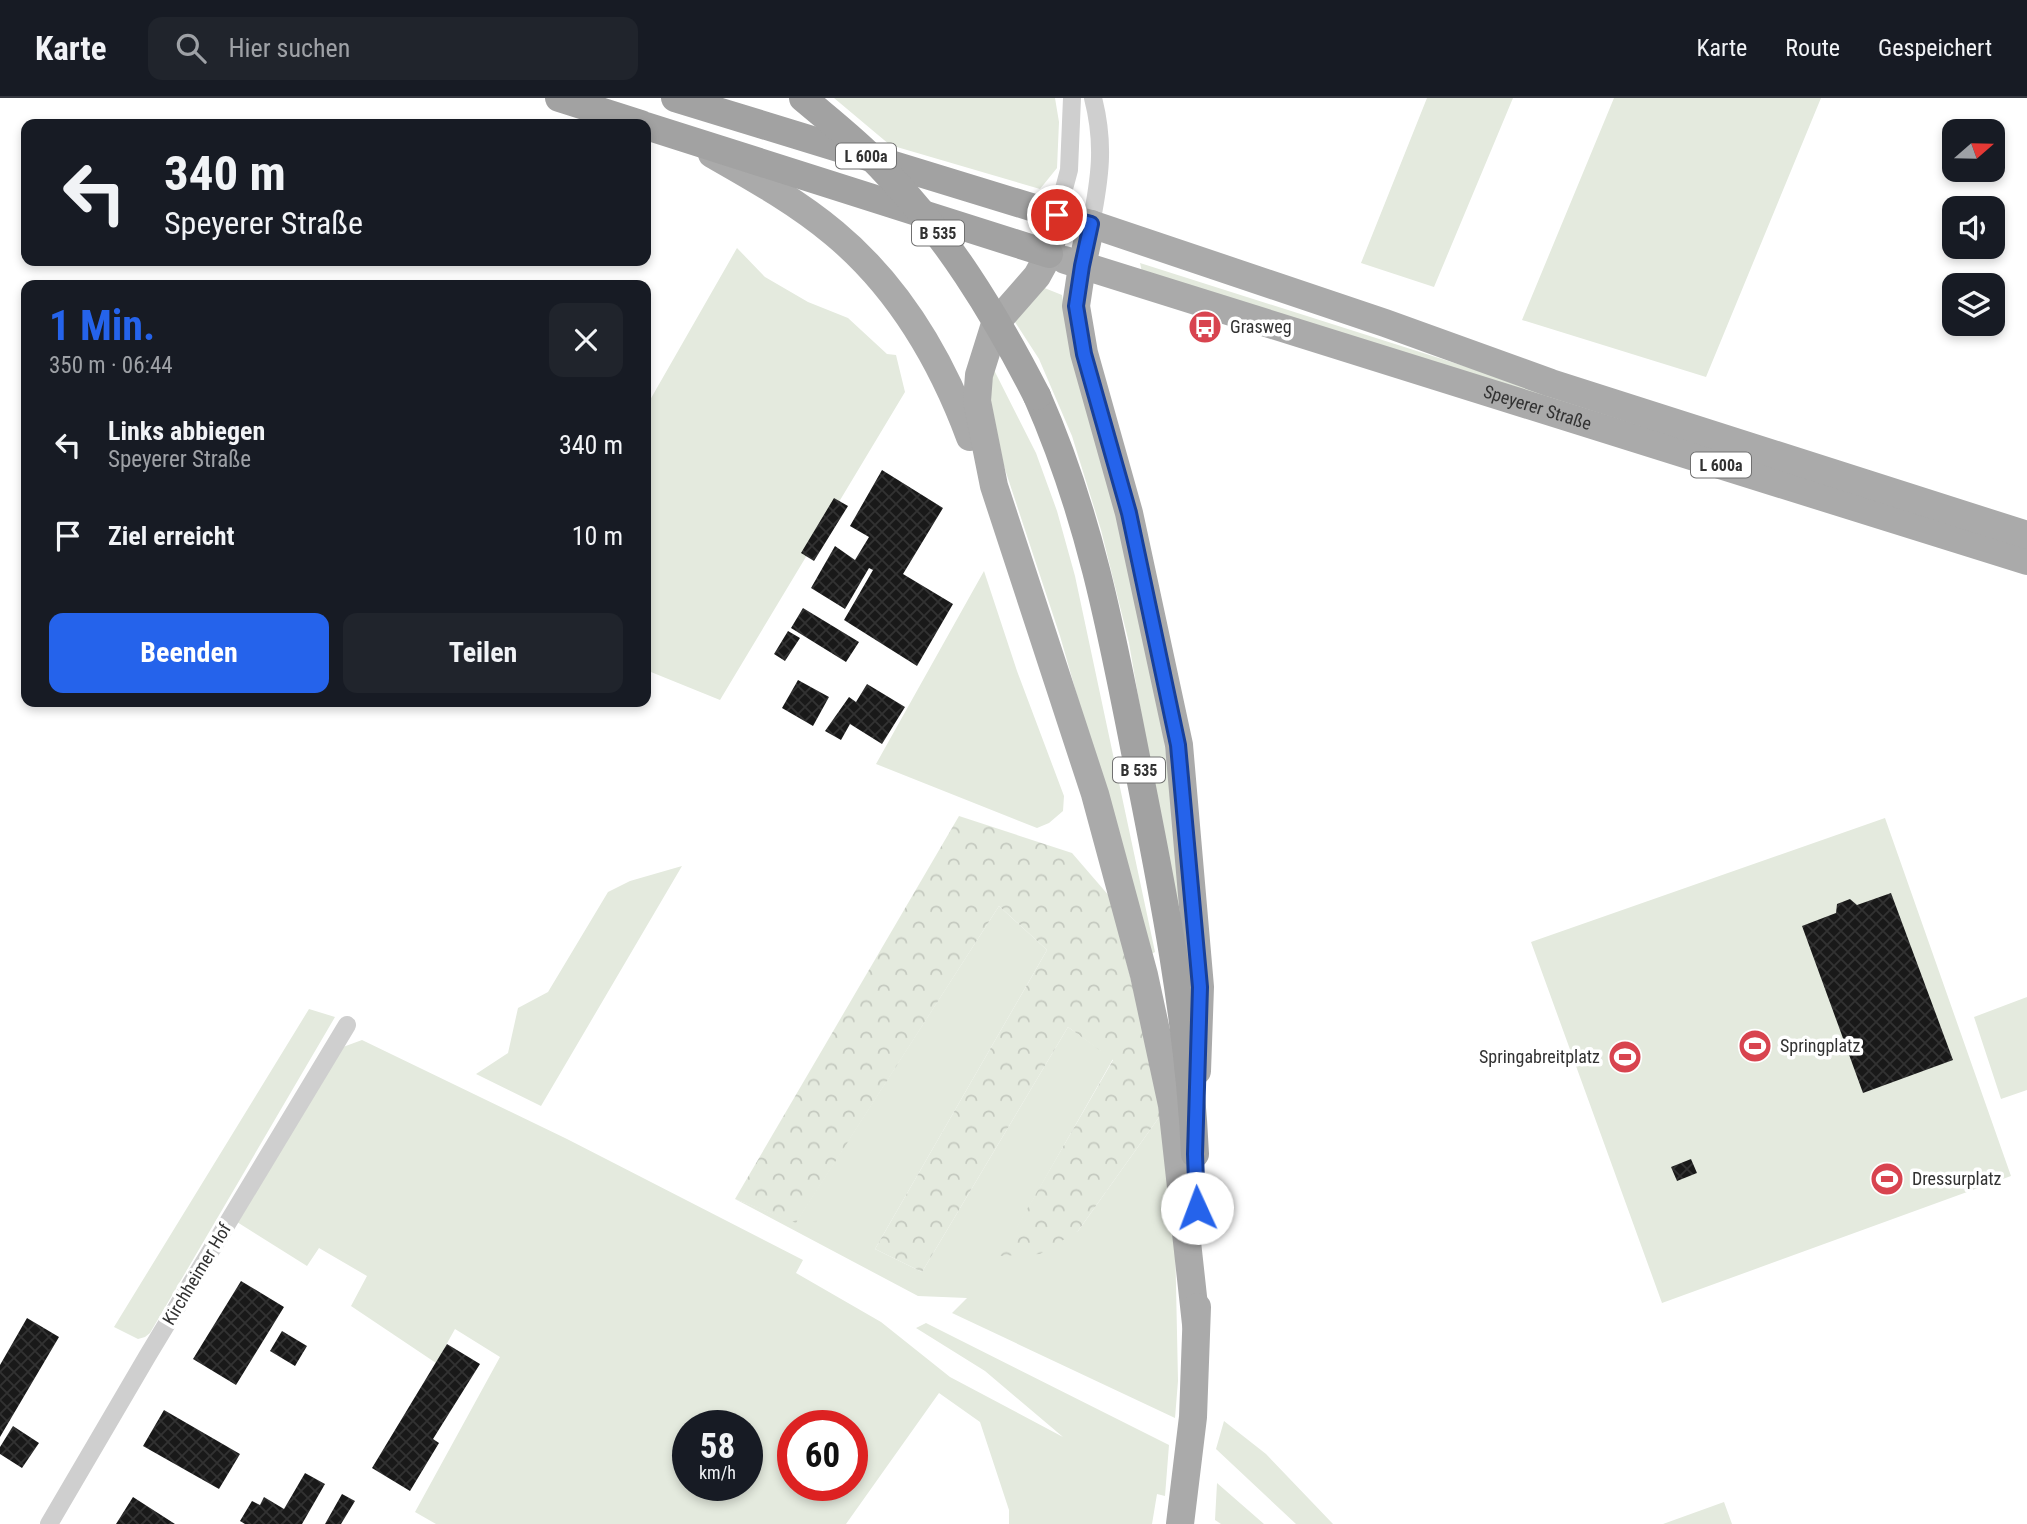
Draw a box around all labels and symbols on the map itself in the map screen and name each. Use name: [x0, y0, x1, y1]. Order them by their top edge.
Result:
north arrow: [1942, 119, 2006, 182]
road number: L 600a: [836, 144, 896, 169]
pin: [1027, 185, 1087, 245]
road number: B 535: [912, 220, 964, 246]
bus stop icon: Grasweg: [1186, 308, 1224, 346]
place label: Grasweg: [1230, 316, 1292, 337]
street label: Speyerer Straße: [1481, 381, 1594, 434]
road number: L 600a: [1691, 452, 1751, 478]
road number: B 535: [1113, 758, 1165, 782]
sports icon: Springplatz: [1736, 1027, 1774, 1065]
place label: Springplatz: [1780, 1035, 1860, 1056]
sports icon: Springabreitplatz: [1606, 1038, 1644, 1076]
place label: Springabreitplatz: [1479, 1046, 1600, 1067]
sports icon: Dressurplatz: [1868, 1160, 1906, 1198]
place label: Dressurplatz: [1912, 1168, 2002, 1189]
position arrow: [1160, 1171, 1234, 1245]
street label: Kirchheimer Hof: [158, 1219, 235, 1328]
speed limit sign: 60: [777, 1410, 868, 1501]

